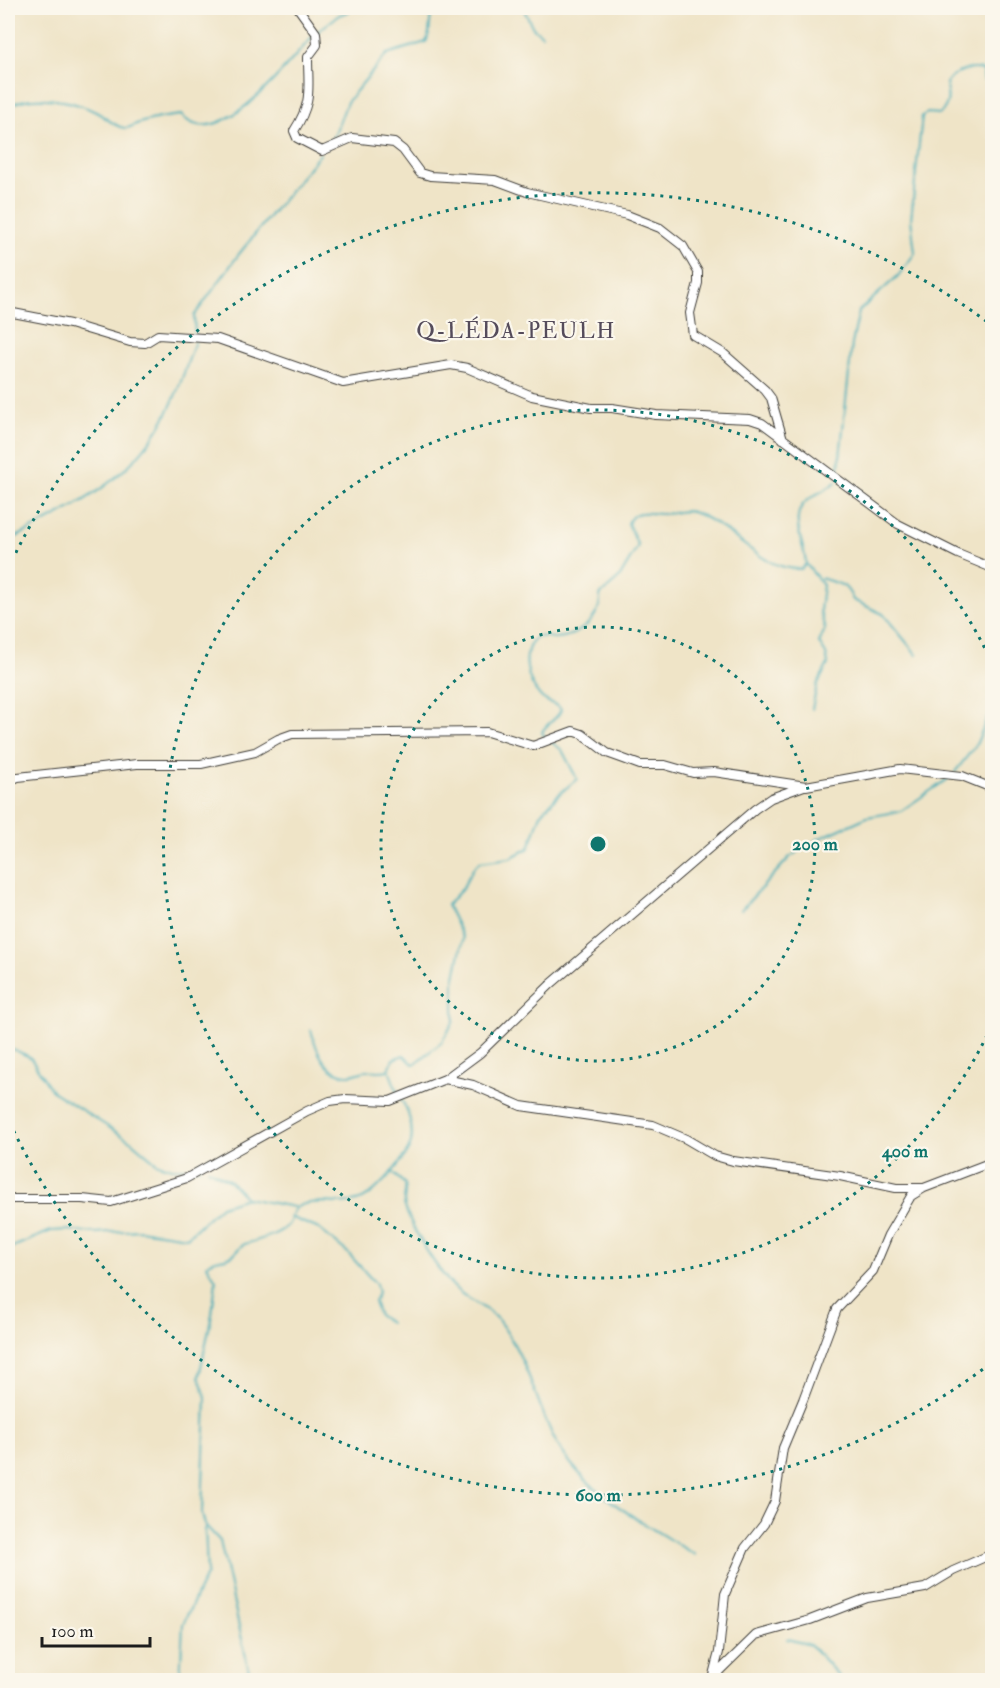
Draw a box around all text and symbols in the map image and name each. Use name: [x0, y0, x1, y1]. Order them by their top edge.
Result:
district label: Q-LÉDA-PEULH: [416, 316, 616, 345]
text: 200 m: [792, 833, 839, 856]
centre of rings: [588, 834, 608, 854]
text: 400 m: [881, 1140, 929, 1163]
text: 600 m: [575, 1484, 622, 1507]
scale bar: [42, 1610, 150, 1648]
text: 100 m: [51, 1620, 94, 1643]

